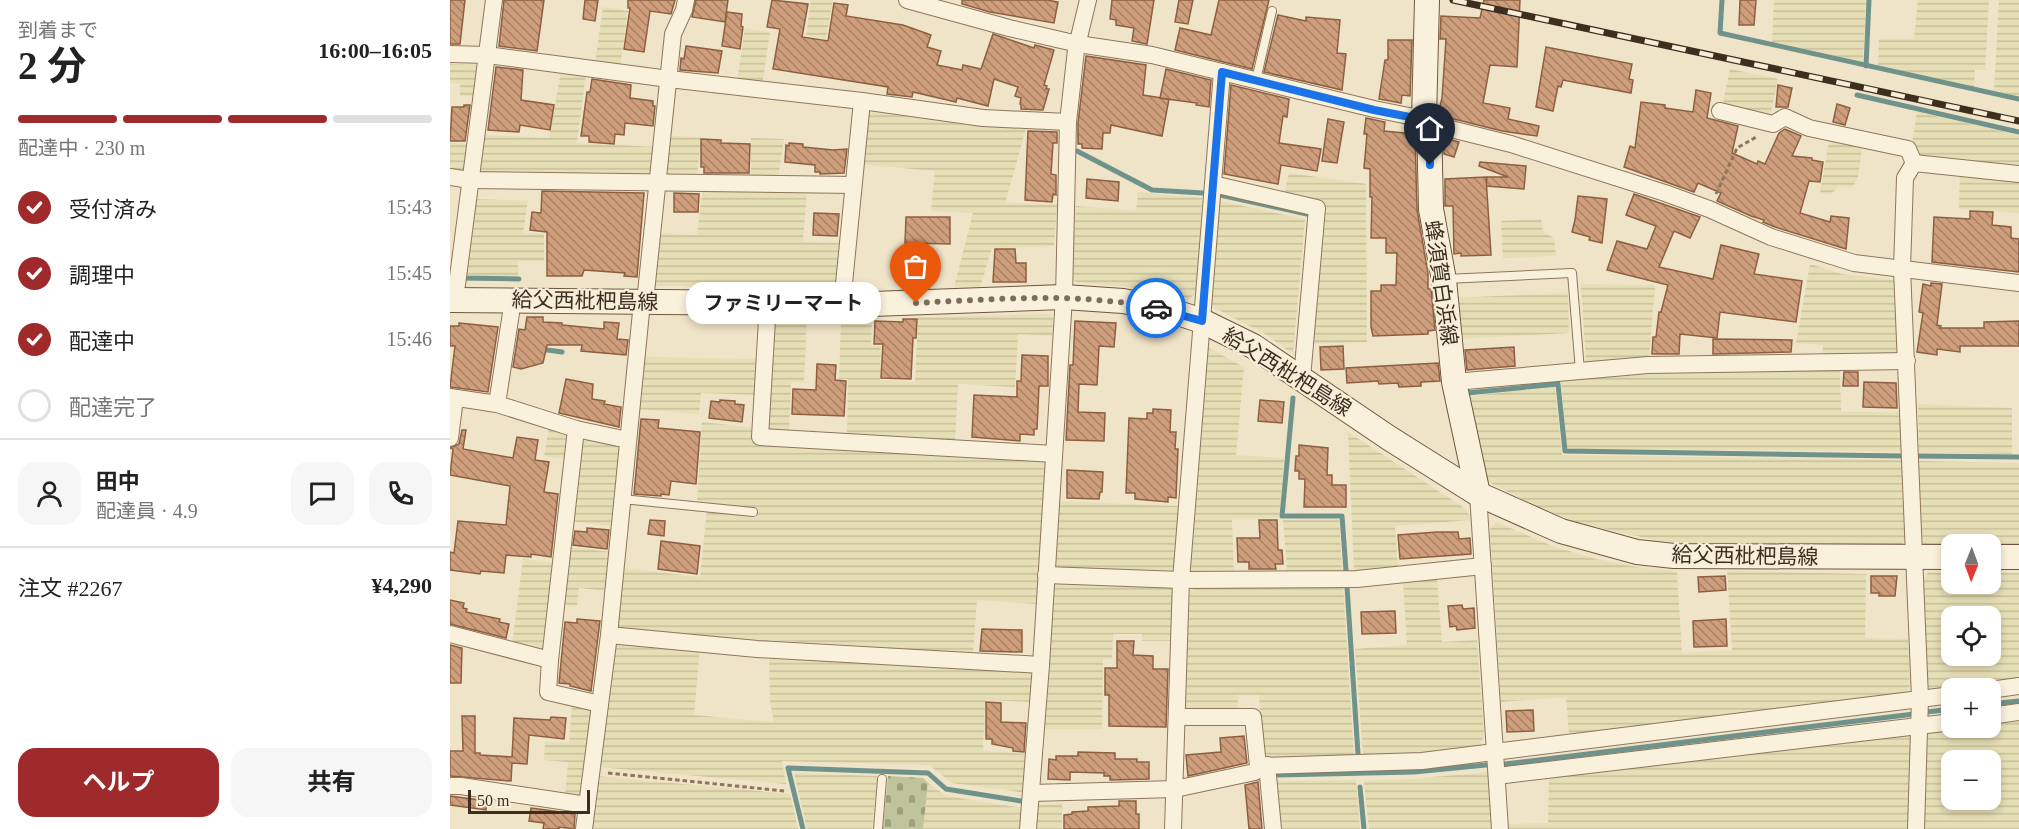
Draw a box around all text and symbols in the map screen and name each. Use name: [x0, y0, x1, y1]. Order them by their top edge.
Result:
text: 到着まで: [18, 19, 98, 41]
text: 16:00–16:05: [318, 38, 432, 63]
text: 2 分: [18, 44, 86, 87]
pin: [1404, 103, 1455, 165]
icon: home: [1413, 112, 1446, 145]
text: 配達中 · 230 m: [18, 137, 145, 159]
icon: check: [18, 191, 51, 224]
text: 15:43: [386, 196, 432, 218]
text: 受付済み: [69, 197, 157, 222]
street label: 蜂須賀白浜線: [1420, 219, 1462, 347]
pin: [890, 241, 941, 303]
icon: bag: [899, 250, 932, 283]
icon: check: [18, 257, 51, 290]
text: 15:45: [386, 262, 432, 284]
text: 調理中: [69, 263, 135, 288]
courier: [1126, 278, 1186, 338]
callout: ファミリーマート: [685, 282, 880, 324]
street label: 給父西枇杷島線: [511, 288, 659, 314]
text: ファミリーマート: [704, 292, 864, 314]
icon: car: [1140, 292, 1173, 325]
icon: check: [18, 323, 51, 356]
street label: 給父西枇杷島線: [1218, 323, 1356, 421]
text: 15:46: [386, 328, 432, 350]
text: 配達中: [69, 329, 135, 354]
text: 配達完了: [69, 395, 157, 420]
button: person: [18, 462, 81, 525]
button: chat: [291, 462, 354, 525]
button: phone: [369, 462, 432, 525]
text: 田中: [96, 469, 140, 494]
text: 配達員 · 4.9: [96, 500, 198, 522]
north arrow: [1941, 534, 2001, 594]
map controls: [1941, 534, 2001, 810]
street label: 給父西枇杷島線: [1671, 543, 1819, 569]
text: ¥4,290: [372, 573, 432, 598]
text: 注文 #2267: [18, 576, 123, 601]
button: locate: [1941, 606, 2001, 666]
button: +: [1941, 678, 2001, 738]
button: ヘルプ: [18, 748, 219, 817]
button: 共有: [231, 748, 432, 817]
button: −: [1941, 750, 2001, 810]
scale bar: [468, 787, 590, 814]
text: 50 m: [477, 792, 509, 809]

